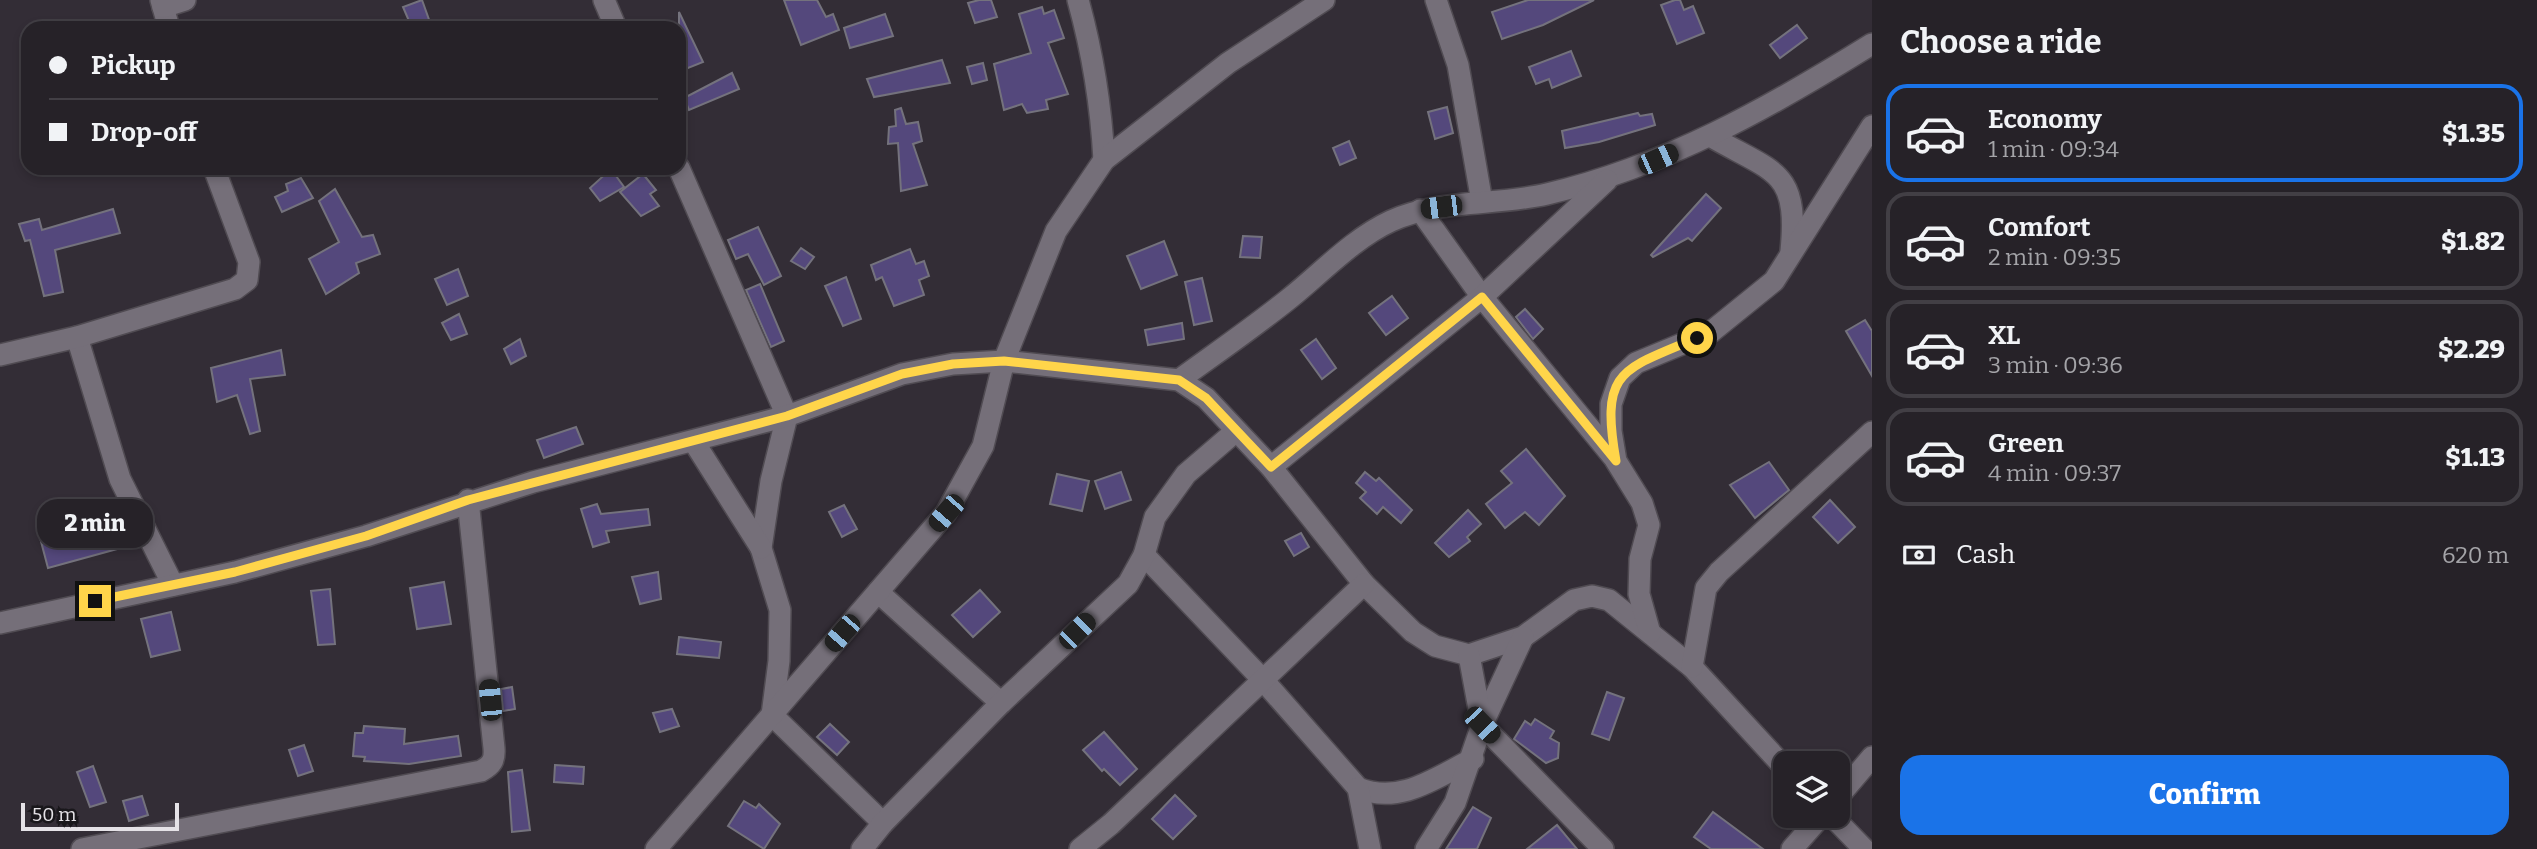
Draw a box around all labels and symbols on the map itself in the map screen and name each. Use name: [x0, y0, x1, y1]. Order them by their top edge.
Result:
car: [1635, 141, 1682, 177]
car: [1419, 194, 1464, 220]
route start: [1681, 322, 1713, 354]
car: [925, 490, 968, 536]
callout: 2 min: [37, 500, 153, 548]
route end: [79, 585, 111, 617]
car: [1055, 609, 1100, 653]
car: [821, 610, 864, 656]
car: [478, 678, 503, 722]
car: [1460, 703, 1505, 747]
scale bar: [21, 800, 178, 832]

